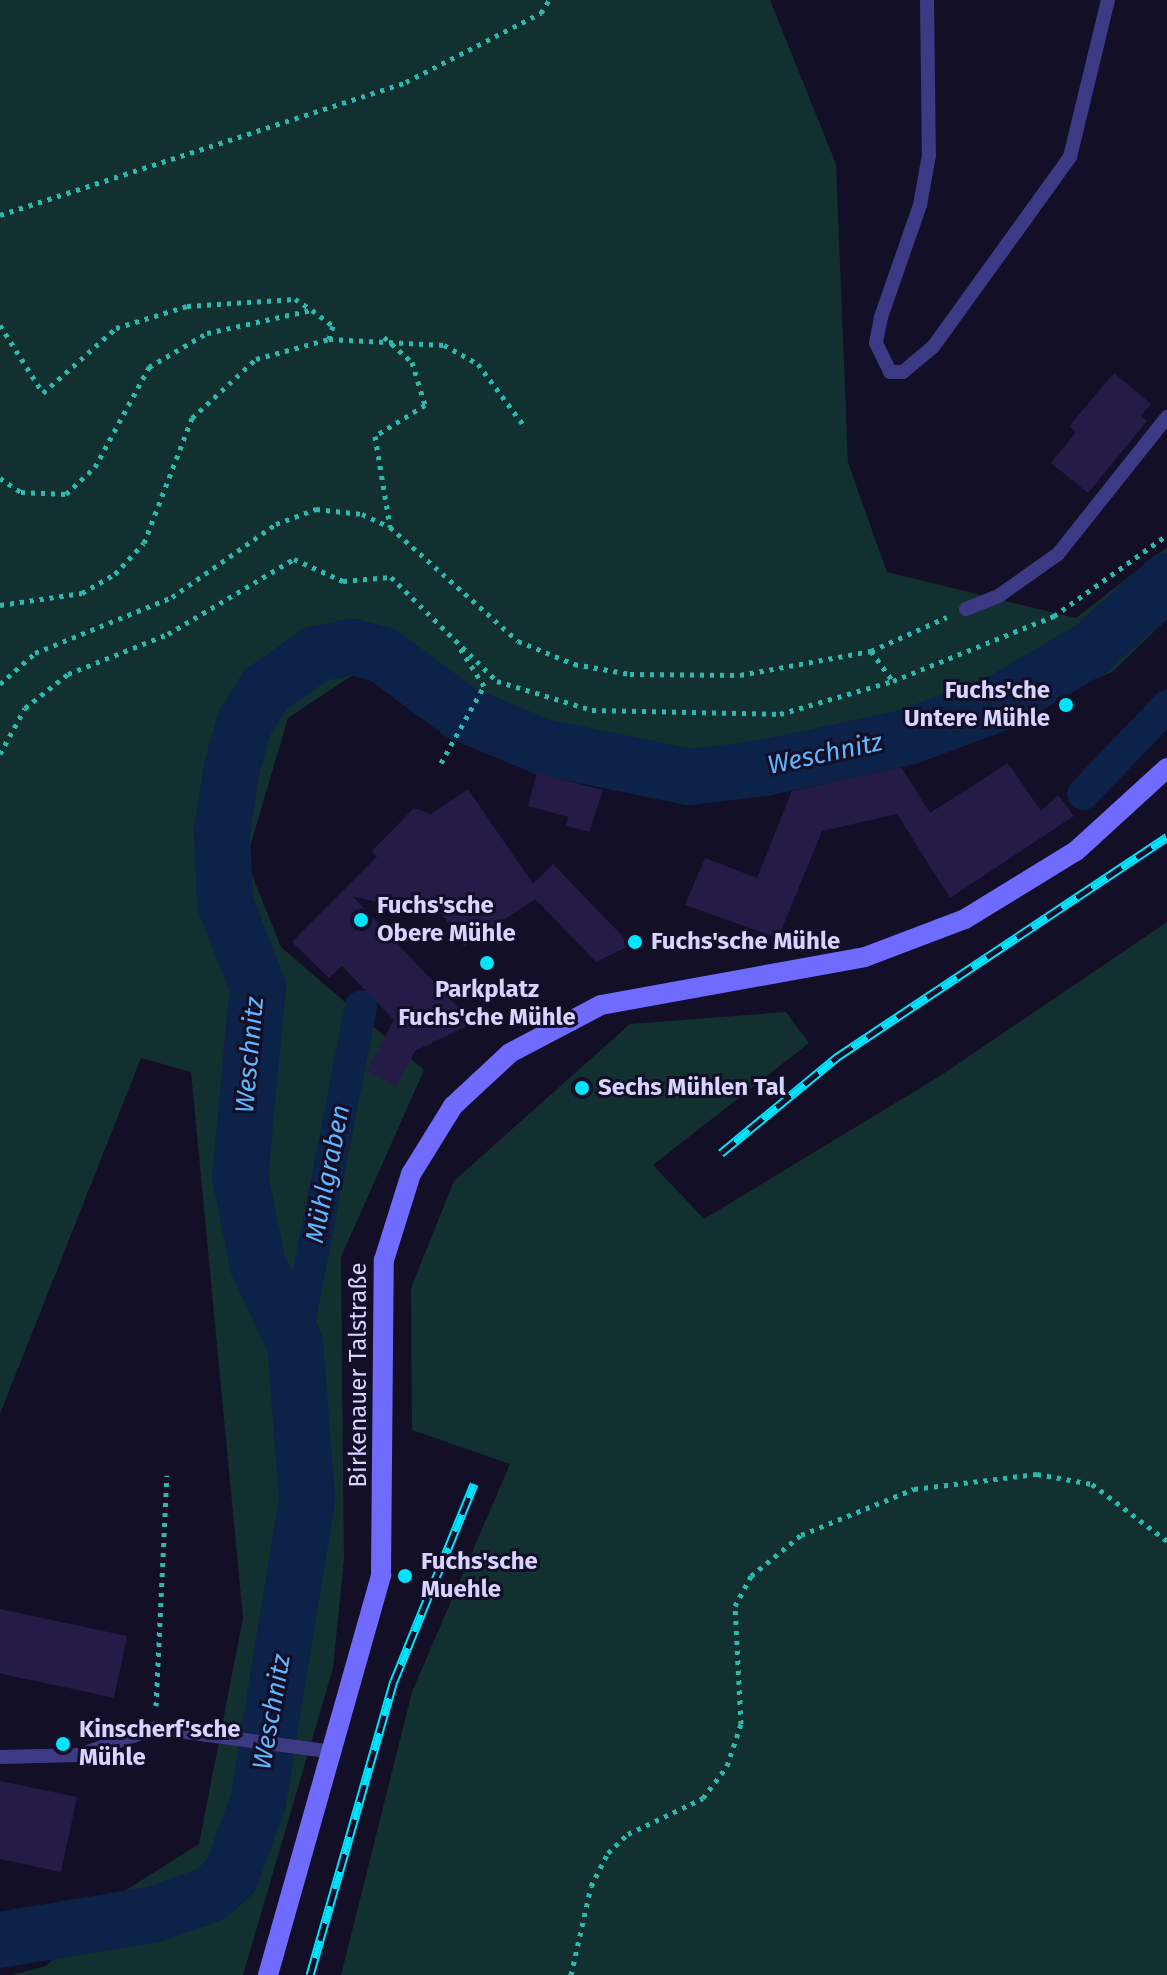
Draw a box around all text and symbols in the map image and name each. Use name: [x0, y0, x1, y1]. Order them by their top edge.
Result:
place label: Fuchs'che Untere Mühle: [904, 677, 1050, 733]
marker: Fuchs'che Untere Mühle: [1057, 696, 1075, 714]
water label: Weschnitz: [765, 727, 885, 781]
place label: Fuchs'sche Obere Mühle: [377, 892, 516, 948]
marker: Fuchs'sche Obere Mühle: [352, 911, 370, 929]
place label: Fuchs'sche Mühle: [651, 928, 840, 956]
marker: Fuchs'sche Mühle: [626, 933, 644, 951]
marker: Parkplatz Fuchs'che Mühle: [478, 954, 496, 972]
place label: Parkplatz Fuchs'che Mühle: [398, 976, 576, 1032]
water label: Weschnitz: [229, 996, 271, 1114]
place label: Sechs Mühlen Tal: [598, 1074, 786, 1102]
marker: Sechs Mühlen Tal: [573, 1079, 591, 1097]
water label: Mühlgraben: [299, 1102, 357, 1246]
street label: Birkenauer Talstraße: [345, 1262, 373, 1488]
place label: Fuchs'sche Muehle: [421, 1548, 538, 1604]
marker: Fuchs'sche Muehle: [396, 1567, 414, 1585]
water label: Weschnitz: [247, 1652, 297, 1772]
place label: Kinscherf'sche Mühle: [79, 1716, 240, 1772]
marker: Kinscherf'sche Mühle: [54, 1735, 72, 1753]

